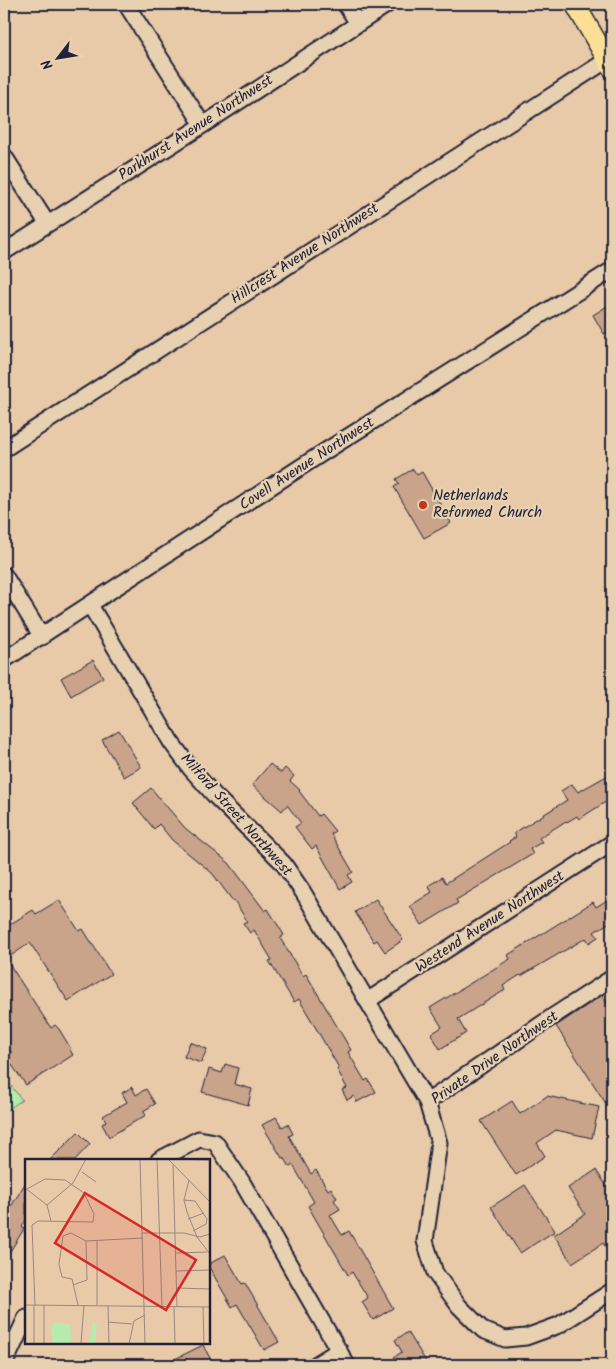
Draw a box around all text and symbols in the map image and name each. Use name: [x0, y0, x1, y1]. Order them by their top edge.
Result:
north arrow: [32, 32, 82, 82]
text: N: [36, 55, 59, 74]
street label: Parkhurst Avenue Northwest: [114, 69, 278, 187]
street label: Hillcrest Avenue Northwest: [226, 197, 384, 311]
street label: Covell Avenue Northwest: [235, 411, 380, 517]
place label: Netherlands Reformed Church: [433, 484, 542, 525]
marker: Netherlands Reformed Church: [417, 499, 429, 511]
street label: Milford Street Northwest: [174, 748, 298, 882]
street label: Westend Avenue Northwest: [411, 864, 570, 979]
street label: Private Drive Northwest: [426, 1005, 564, 1111]
inset map: [25, 1159, 210, 1344]

